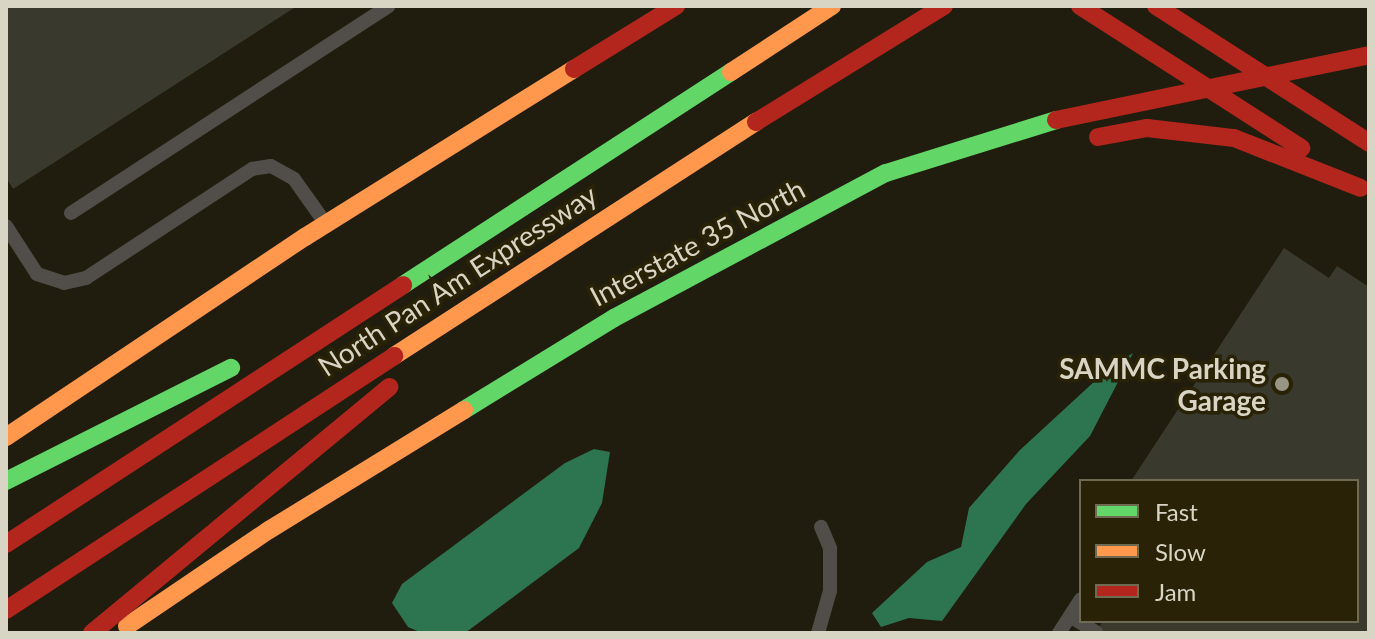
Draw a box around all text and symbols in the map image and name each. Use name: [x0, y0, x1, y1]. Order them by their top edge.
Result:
street label: Interstate 35 North: [584, 171, 810, 313]
street label: North Pan Am Expressway: [311, 177, 603, 383]
place label: SAMMC Parking Garage: [1059, 351, 1266, 417]
marker: SAMMC Parking Garage: [1273, 375, 1291, 393]
legend: [1079, 479, 1359, 623]
text: Fast: [1155, 497, 1198, 526]
text: Slow: [1155, 537, 1206, 566]
text: Jam: [1155, 577, 1196, 606]

